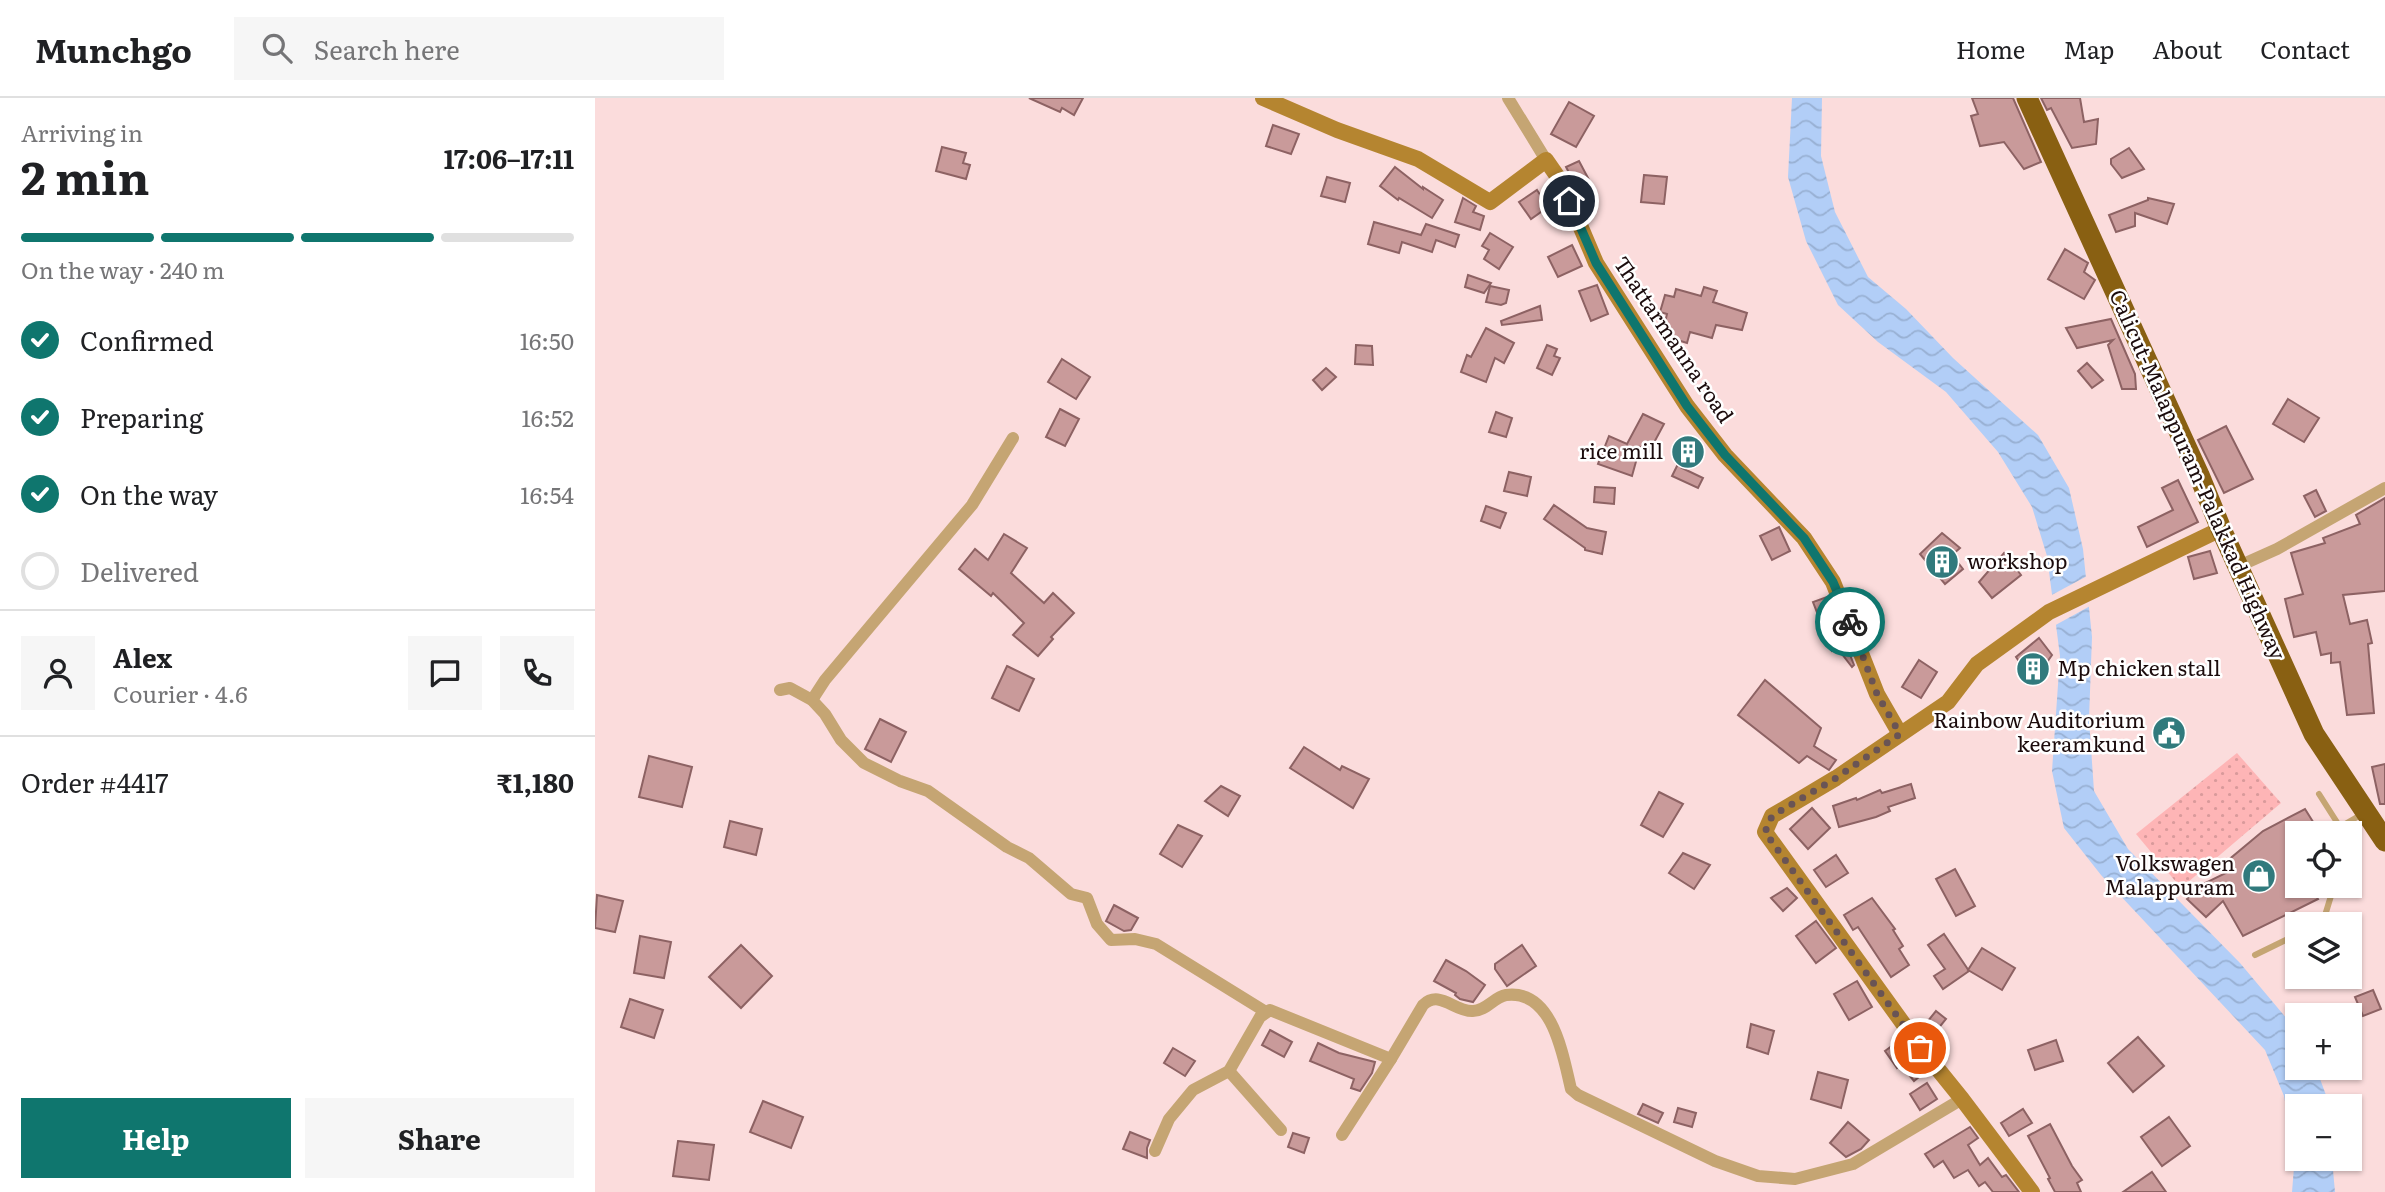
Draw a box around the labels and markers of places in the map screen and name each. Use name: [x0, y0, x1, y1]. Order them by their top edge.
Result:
pin: [1539, 171, 1599, 231]
building icon: rice mill: [1669, 433, 1707, 471]
place label: rice mill: [1579, 434, 1663, 465]
building icon: workshop: [1923, 543, 1961, 581]
place label: workshop: [1967, 544, 2067, 575]
building icon: Mp chicken stall: [2014, 650, 2052, 688]
place label: Mp chicken stall: [2057, 651, 2221, 682]
place label: Rainbow Auditorium keeramkund: [1933, 703, 2145, 758]
public building icon: Rainbow Auditorium keeramkund: [2150, 714, 2188, 752]
place label: Volkswagen Malappuram: [2105, 846, 2235, 901]
shop icon: Volkswagen Malappuram: [2240, 857, 2278, 895]
pin: [1890, 1018, 1950, 1078]

